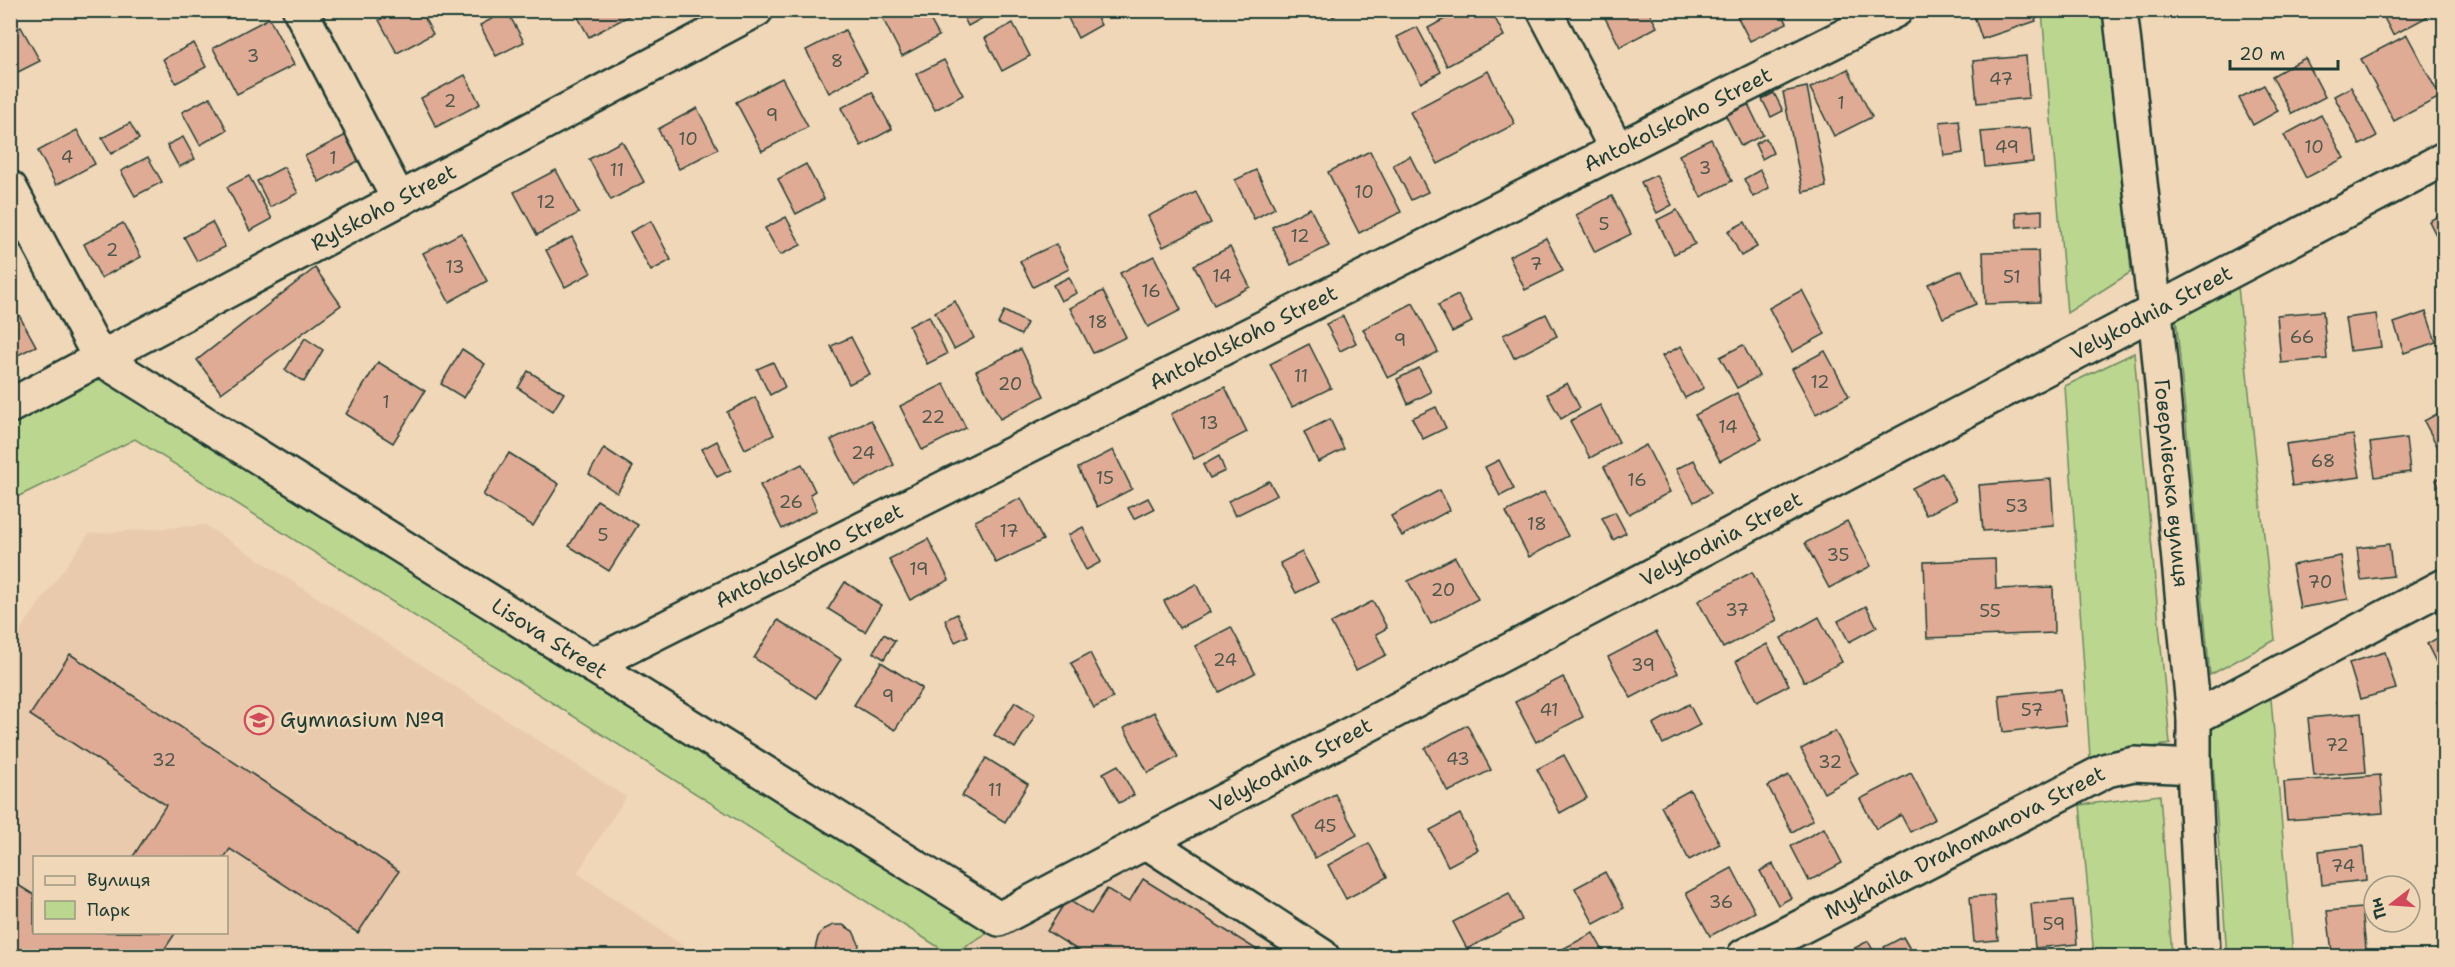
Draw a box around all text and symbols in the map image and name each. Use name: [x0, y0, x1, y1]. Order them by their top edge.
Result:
scale bar: [2230, 33, 2338, 71]
text: 20 m: [2239, 42, 2285, 66]
house number: 3: [247, 44, 259, 68]
house number: 8: [831, 49, 843, 73]
street label: Antokolskoho Street: [1579, 61, 1777, 179]
house number: 47: [1989, 67, 2013, 91]
house number: 2: [444, 89, 456, 113]
house number: 1: [1837, 91, 1845, 115]
house number: 9: [766, 103, 778, 127]
house number: 10: [678, 127, 698, 151]
house number: 49: [1995, 135, 2019, 159]
house number: 10: [2304, 135, 2324, 159]
house number: 4: [61, 145, 73, 169]
house number: 1: [329, 146, 337, 170]
house number: 3: [1699, 156, 1711, 180]
street label: Rylskoho Street: [306, 158, 461, 258]
house number: 11: [610, 158, 624, 182]
house number: 10: [1354, 180, 1374, 204]
house number: 12: [536, 190, 556, 214]
house number: 5: [1598, 212, 1610, 236]
house number: 12: [1290, 224, 1310, 248]
house number: 2: [106, 238, 118, 262]
house number: 7: [1530, 252, 1542, 276]
house number: 13: [445, 255, 465, 279]
street label: Velykodnia Street: [2065, 259, 2237, 367]
house number: 14: [1212, 264, 1232, 288]
house number: 51: [2003, 265, 2021, 289]
house number: 16: [1141, 279, 1161, 303]
street label: Antokolskoho Street: [1145, 279, 1342, 397]
house number: 18: [1088, 310, 1108, 334]
house number: 66: [2290, 325, 2314, 349]
house number: 9: [1394, 328, 1406, 352]
house number: 11: [1294, 364, 1308, 388]
house number: 12: [1810, 370, 1830, 394]
house number: 20: [998, 372, 1022, 396]
street label: Говерлівська вулиця: [2148, 378, 2195, 589]
house number: 1: [382, 390, 390, 414]
house number: 22: [921, 405, 945, 429]
house number: 13: [1199, 411, 1219, 435]
house number: 14: [1718, 415, 1738, 439]
house number: 24: [851, 441, 875, 465]
house number: 68: [2311, 449, 2335, 473]
house number: 15: [1096, 466, 1114, 490]
house number: 16: [1627, 468, 1647, 492]
street label: Velykodnia Street: [1635, 485, 1807, 593]
house number: 26: [779, 490, 803, 514]
house number: 53: [2006, 494, 2028, 518]
street label: Antokolskoho Street: [710, 497, 908, 615]
house number: 18: [1527, 512, 1547, 536]
house number: 17: [999, 519, 1019, 543]
house number: 5: [597, 523, 609, 547]
house number: 35: [1826, 543, 1850, 567]
house number: 19: [909, 557, 929, 581]
house number: 70: [2308, 570, 2332, 594]
house number: 20: [1431, 578, 1455, 602]
street label: Lisova Street: [486, 592, 613, 685]
house number: 37: [1725, 598, 1749, 622]
house number: 55: [1979, 599, 2001, 623]
house number: 24: [1213, 648, 1237, 672]
house number: 39: [1631, 653, 1655, 677]
house number: 9: [882, 684, 894, 708]
house number: 41: [1539, 698, 1559, 722]
house number: 57: [2021, 698, 2043, 722]
school or university icon: Gymnasium №9: [243, 704, 275, 736]
place label: Gymnasium №9: [280, 706, 445, 734]
street label: Velykodnia Street: [1205, 711, 1377, 820]
house number: 72: [2325, 733, 2349, 757]
house number: 43: [1446, 747, 1470, 771]
house number: 32: [152, 748, 176, 772]
house number: 32: [1818, 750, 1842, 774]
street label: Mykhaila Drahomanova Street: [1820, 759, 2110, 926]
house number: 11: [988, 778, 1002, 802]
house number: 45: [1313, 814, 1337, 838]
house number: 74: [2331, 854, 2355, 878]
legend: [33, 856, 228, 934]
text: Вулиця: [87, 868, 151, 892]
north arrow: [2362, 874, 2422, 934]
house number: 36: [1709, 890, 1733, 914]
text: Пн: [2365, 895, 2391, 921]
text: Парк: [87, 898, 130, 922]
house number: 59: [2043, 912, 2065, 936]

